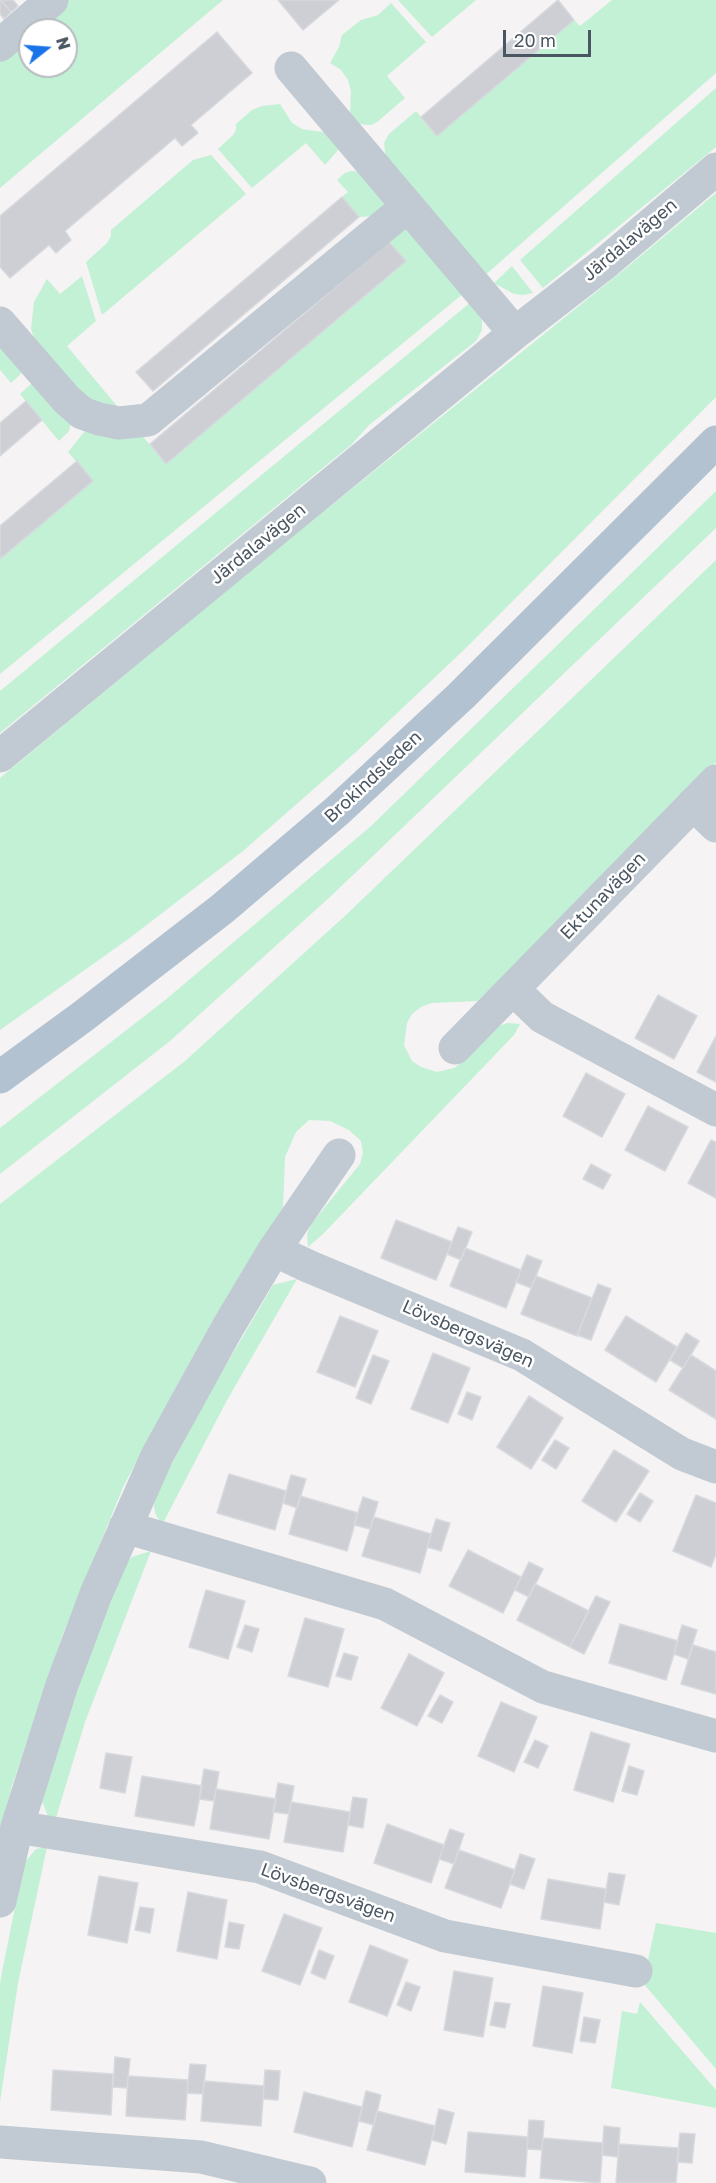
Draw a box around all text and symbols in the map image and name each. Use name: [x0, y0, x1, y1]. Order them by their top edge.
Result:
north arrow: [18, 18, 78, 78]
scale bar: [506, 18, 594, 56]
text: 20 m: [514, 29, 556, 51]
text: N: [52, 35, 75, 52]
street label: Järdalavägen: [579, 194, 681, 286]
street label: Järdalavägen: [206, 499, 310, 589]
street label: Brokindsleden: [320, 726, 426, 828]
street label: Ektunavägen: [556, 848, 650, 944]
street label: Lövsbergsvägen: [399, 1295, 537, 1373]
street label: Lövsbergsvägen: [258, 1859, 398, 1927]

